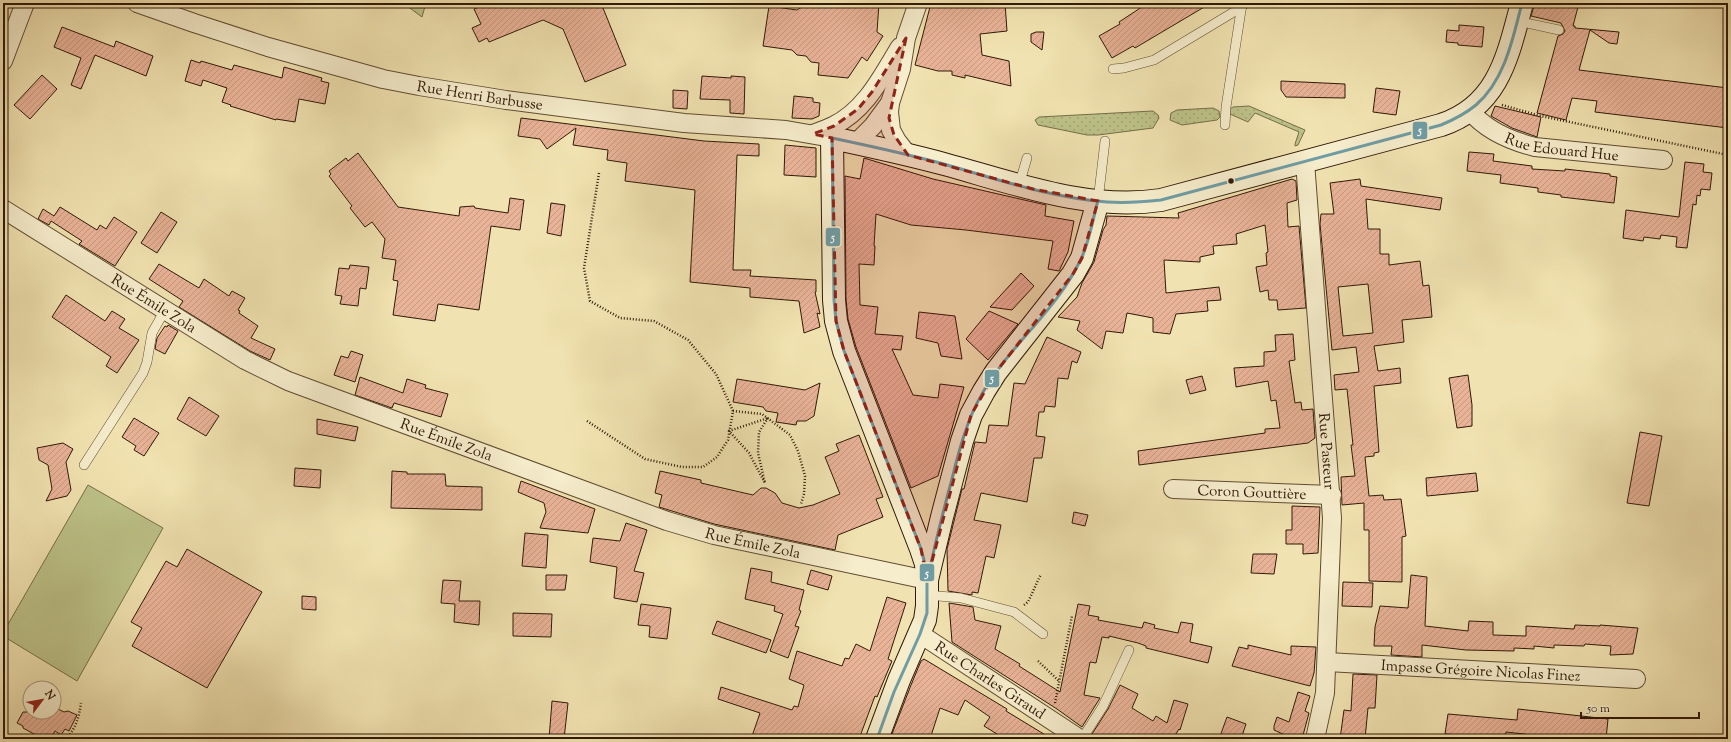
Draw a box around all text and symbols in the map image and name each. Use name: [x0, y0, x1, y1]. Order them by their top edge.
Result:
street label: Rue Henri Barbusse: [415, 77, 544, 117]
line badge: 5: [1412, 121, 1428, 140]
text: 5: [1417, 123, 1422, 139]
street label: Rue Edouard Hue: [1501, 129, 1620, 167]
unlabelled marker: [1226, 176, 1236, 186]
line badge: 5: [825, 227, 841, 247]
text: 5: [830, 230, 835, 246]
street label: Rue Émile Zola: [107, 270, 200, 339]
line badge: 5: [984, 369, 1000, 388]
text: 5: [989, 371, 994, 387]
street label: Rue Pasteur: [1312, 412, 1339, 491]
street label: Rue Émile Zola: [397, 414, 495, 468]
street label: Coron Gouttière: [1197, 481, 1307, 506]
street label: Rue Émile Zola: [702, 524, 802, 565]
line badge: 5: [919, 563, 935, 582]
text: 5: [924, 566, 929, 582]
street label: Rue Charles Giraud: [930, 637, 1049, 726]
street label: Impasse Grégoire Nicolas Finez: [1380, 656, 1581, 688]
north arrow: [22, 680, 62, 720]
text: N: [40, 686, 59, 703]
scale bar: [1581, 694, 1699, 720]
text: 50 m: [1586, 700, 1610, 718]

